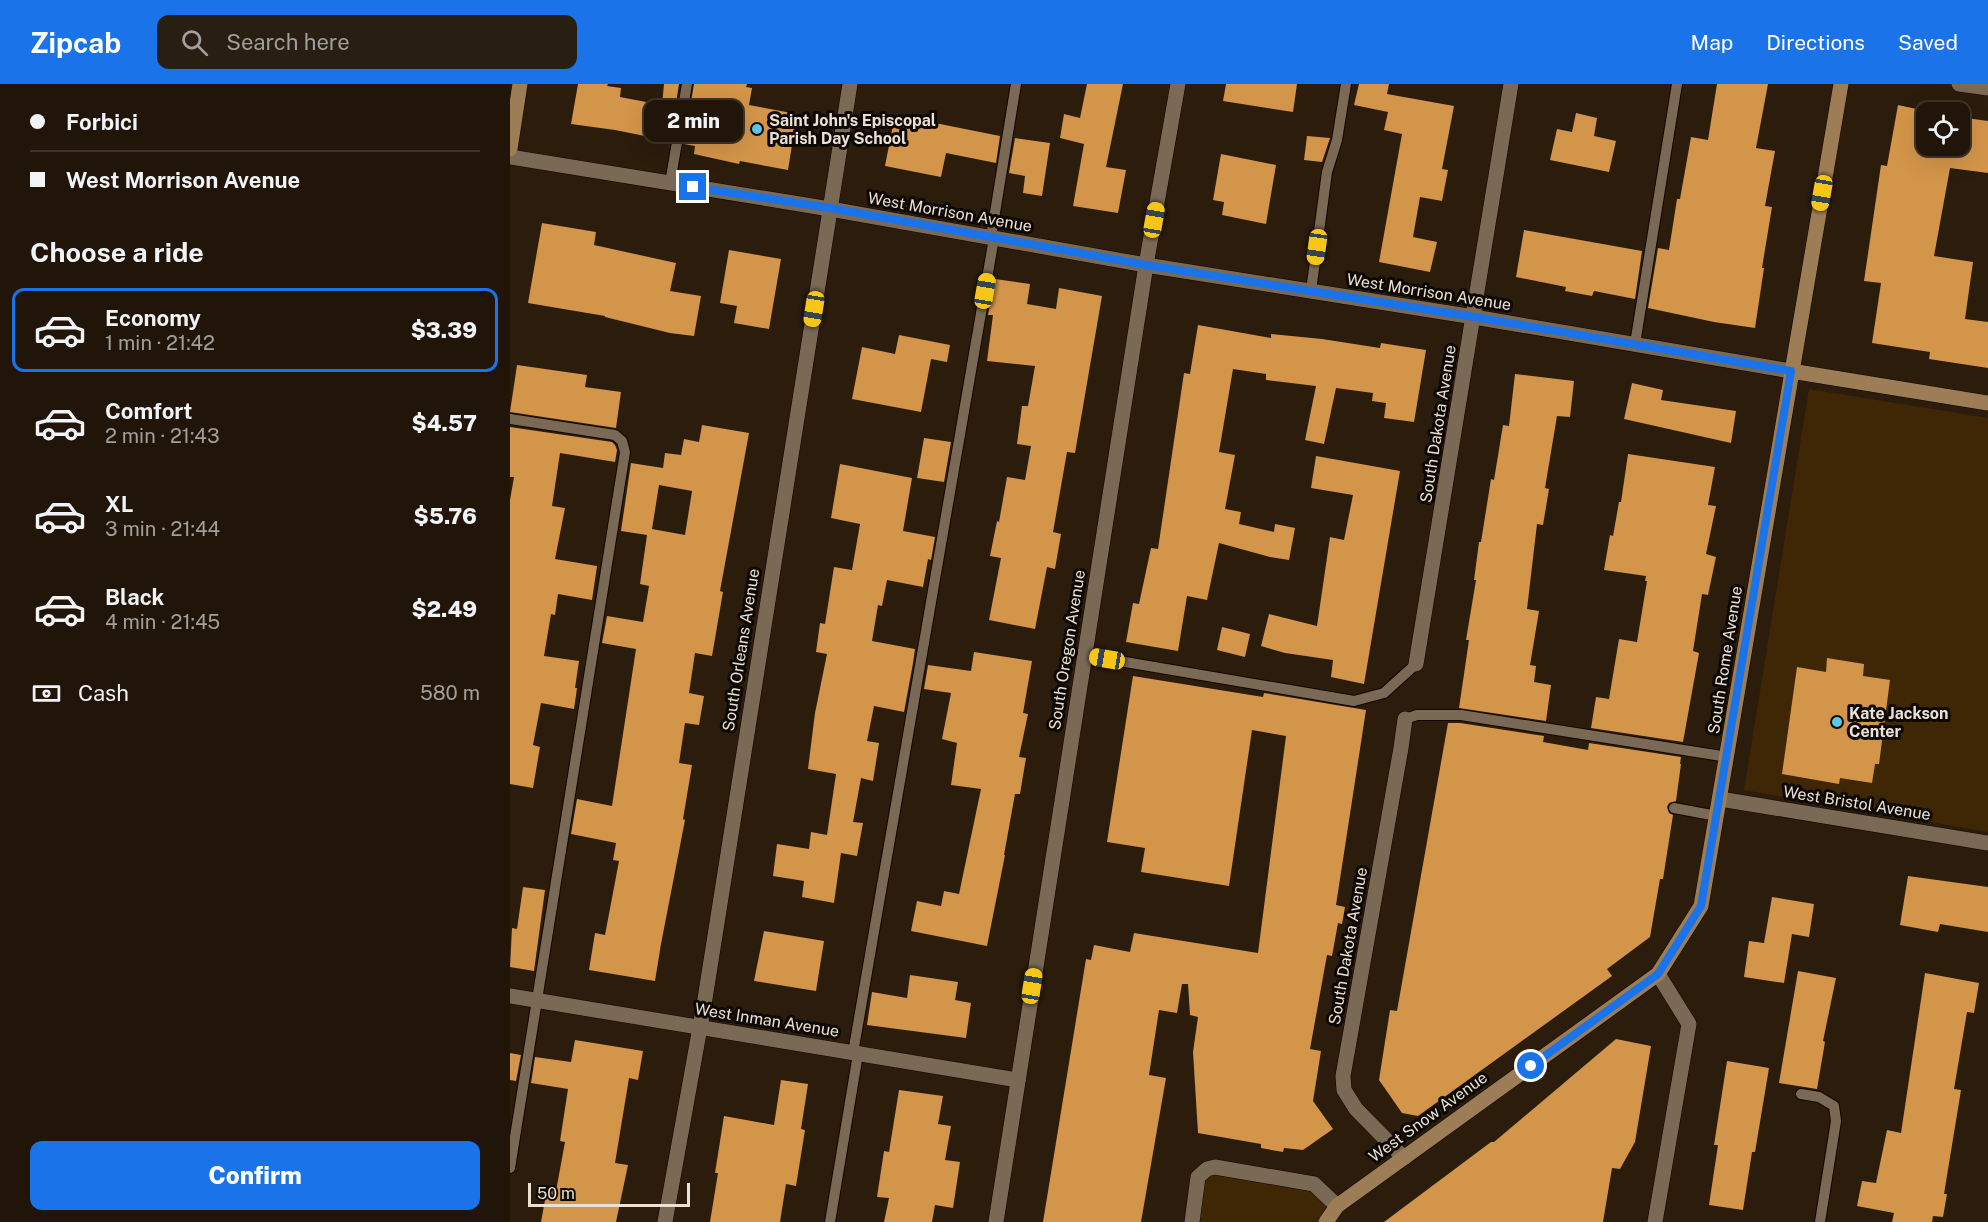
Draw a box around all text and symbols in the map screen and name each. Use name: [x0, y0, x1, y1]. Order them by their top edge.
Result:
search box: [157, 15, 577, 69]
text: Zipcab: [30, 26, 121, 59]
icon: search: [178, 26, 211, 59]
text: Search here: [226, 29, 350, 55]
text: Map: [1691, 30, 1733, 55]
text: Directions: [1766, 30, 1865, 55]
text: Saved: [1898, 30, 1958, 55]
callout: 2 min: [644, 100, 742, 142]
map controls: [1916, 102, 1970, 156]
button: locate: [1916, 102, 1970, 156]
text: Forbici: [66, 109, 138, 135]
text: 2 min: [667, 109, 720, 133]
place label: Saint John's Episcopal Parish Day School: [769, 111, 936, 148]
marker: Saint John's Episcopal Parish Day School: [750, 122, 764, 136]
text: West Morrison Avenue: [66, 167, 300, 193]
route end: [679, 173, 706, 200]
car: [1810, 174, 1834, 212]
street label: West Morrison Avenue: [866, 188, 1034, 236]
car: [1142, 201, 1166, 239]
car: [1306, 228, 1328, 266]
text: Choose a ride: [30, 236, 204, 268]
street label: West Morrison Avenue: [1345, 270, 1513, 314]
car: [973, 272, 997, 310]
car: [802, 290, 826, 328]
icon: car: [33, 303, 87, 357]
text: Economy: [105, 305, 201, 331]
text: $3.39: [411, 317, 477, 343]
text: 1 min · 21:42: [105, 331, 215, 355]
street label: South Dakota Avenue: [1416, 344, 1460, 504]
icon: car: [33, 396, 87, 450]
text: Comfort: [105, 398, 192, 424]
text: $4.57: [411, 410, 477, 436]
text: 2 min · 21:43: [105, 424, 220, 448]
icon: car: [33, 489, 87, 543]
text: XL: [105, 491, 133, 517]
text: $5.76: [414, 503, 477, 529]
text: 3 min · 21:44: [105, 517, 220, 541]
street label: South Orleans Avenue: [719, 567, 763, 733]
street label: South Oregon Avenue: [1045, 569, 1089, 731]
icon: car: [33, 582, 87, 636]
text: Black: [105, 584, 164, 610]
street label: South Rome Avenue: [1704, 585, 1746, 735]
text: $2.49: [412, 596, 477, 622]
text: 4 min · 21:45: [105, 610, 220, 634]
car: [1088, 647, 1126, 671]
icon: cash: [30, 677, 63, 710]
text: Cash: [78, 680, 129, 706]
text: 580 m: [420, 681, 480, 705]
place label: Kate Jackson Center: [1849, 704, 1949, 741]
marker: Kate Jackson Center: [1830, 715, 1844, 729]
street label: West Bristol Avenue: [1782, 782, 1932, 824]
street label: South Dakota Avenue: [1325, 866, 1371, 1026]
car: [1020, 967, 1044, 1005]
street label: West Inman Avenue: [693, 999, 841, 1041]
route start: [1517, 1052, 1544, 1079]
street label: West Snow Avenue: [1365, 1068, 1491, 1166]
button: Confirm: [30, 1141, 480, 1210]
scale bar: [528, 1180, 690, 1208]
text: 50 m: [537, 1184, 575, 1203]

